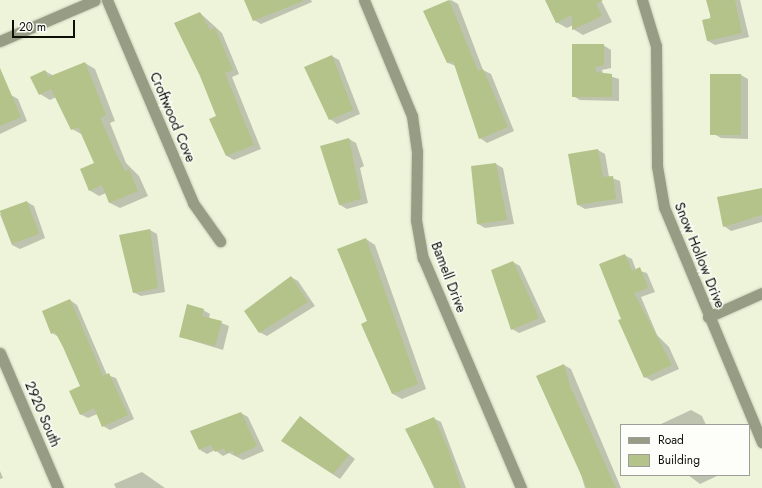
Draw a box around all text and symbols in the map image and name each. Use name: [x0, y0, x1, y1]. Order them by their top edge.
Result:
scale bar: [14, 12, 77, 38]
text: 20 m: [19, 18, 46, 36]
street label: Croftwood Cove: [146, 69, 200, 165]
street label: Snow Hollow Drive: [671, 200, 729, 310]
street label: Bamell Drive: [428, 239, 470, 315]
street label: 2920 South: [22, 379, 64, 449]
legend: [620, 424, 750, 476]
text: Road: [658, 431, 684, 449]
text: Building: [658, 451, 700, 469]

